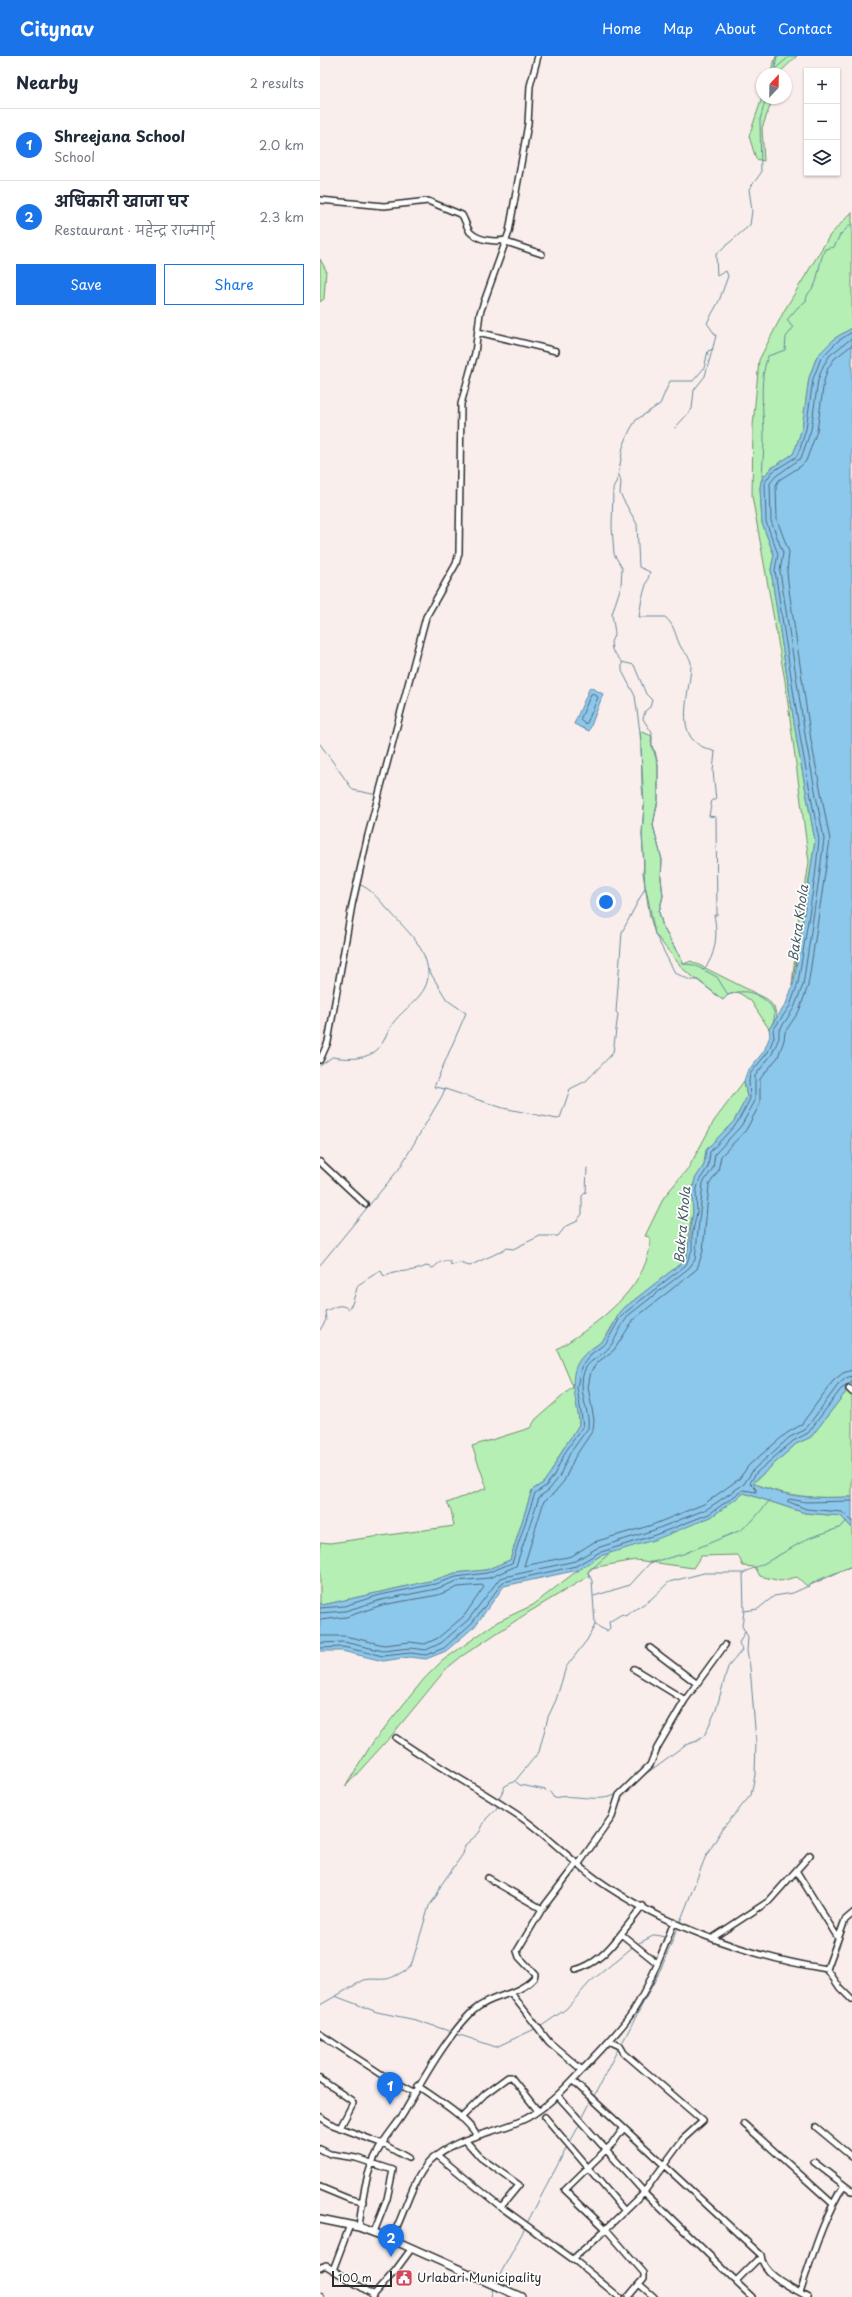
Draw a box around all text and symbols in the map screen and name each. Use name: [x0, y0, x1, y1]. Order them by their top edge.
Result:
text: Citynav: [20, 14, 94, 42]
text: Home: [602, 18, 641, 39]
text: Map: [663, 18, 693, 39]
text: About: [715, 18, 756, 39]
text: Contact: [778, 18, 832, 39]
north arrow: [756, 68, 792, 104]
map controls: [804, 68, 840, 176]
button: +: [804, 68, 840, 104]
text: Nearby: [16, 69, 78, 95]
text: 2 results: [250, 73, 304, 92]
button: −: [804, 104, 840, 140]
text: Shreejana School: [54, 124, 185, 147]
text: 1: [26, 135, 32, 154]
text: 2.0 km: [259, 135, 304, 154]
button: layers: [804, 140, 840, 176]
text: School: [54, 147, 95, 166]
text: अधिकारी खाजा घर: [54, 189, 188, 212]
text: 2: [24, 207, 34, 226]
text: 2.3 km: [259, 207, 304, 226]
text: Restaurant · महेन्द्र राज्मार्ग्: [54, 220, 215, 239]
button: Save: [16, 264, 156, 305]
button: Share: [164, 264, 304, 305]
water label: Bakra Khola: [783, 883, 812, 962]
your location: [596, 892, 616, 912]
water label: Bakra Khola: [669, 1185, 694, 1264]
pin: 1: [377, 2072, 403, 2105]
pin: 2: [378, 2224, 404, 2257]
public building icon: Urlabari Municipality: [394, 2268, 414, 2288]
place label: Urlabari Municipality: [417, 2268, 542, 2286]
scale bar: [332, 2269, 392, 2288]
text: 100 m: [338, 2269, 372, 2286]

